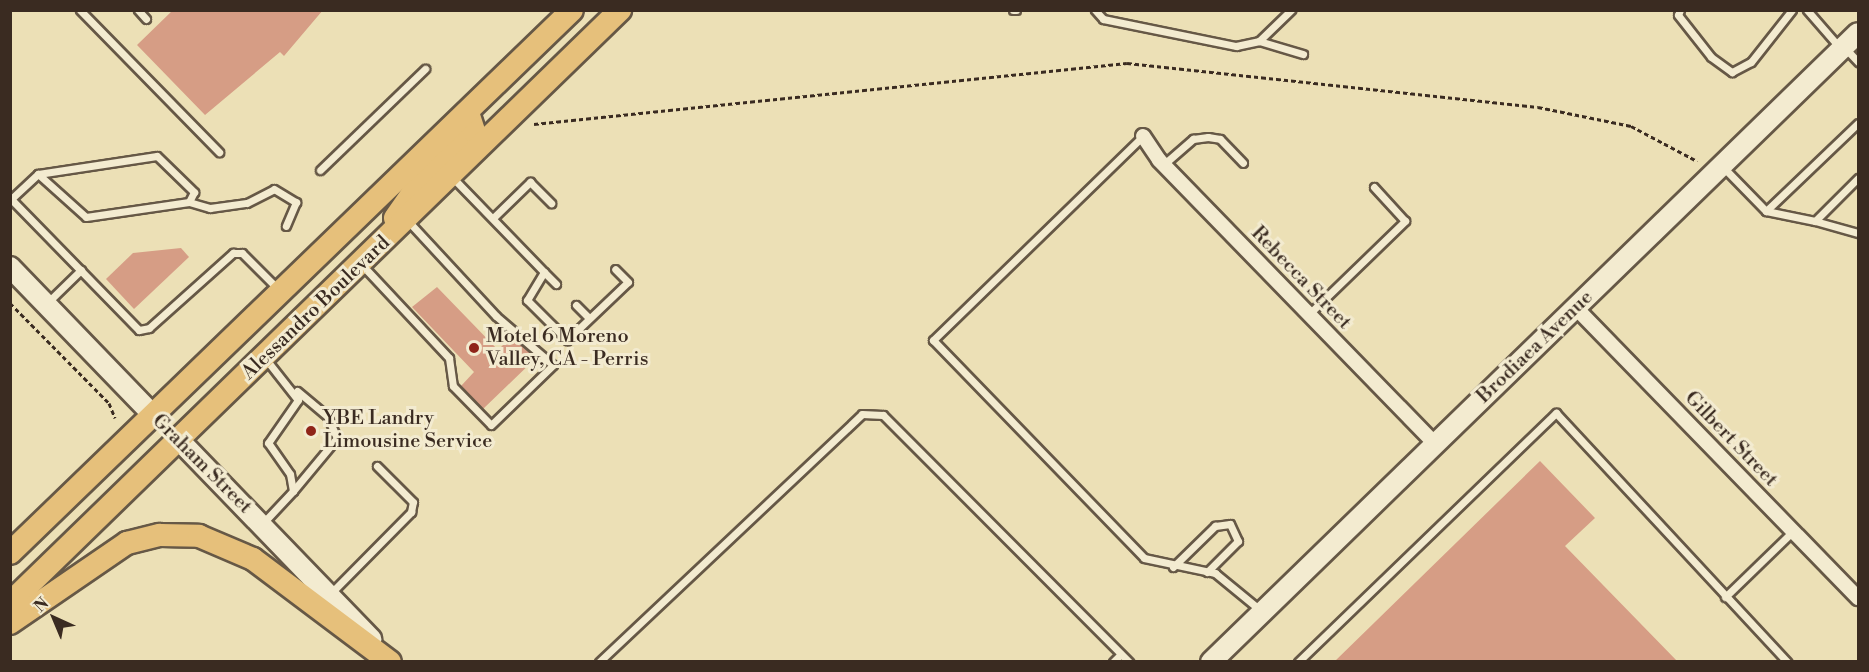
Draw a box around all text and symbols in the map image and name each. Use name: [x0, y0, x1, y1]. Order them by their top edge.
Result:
street label: Rebecca Street: [1246, 221, 1356, 335]
street label: Alessandro Boulevard: [237, 231, 395, 385]
street label: Brodiaea Avenue: [1472, 286, 1598, 408]
place label: Motel 6 Moreno Valley, CA - Perris: [486, 324, 648, 371]
marker: Motel 6 Moreno Valley, CA - Perris: [467, 341, 481, 355]
street label: Gilbert Street: [1679, 386, 1783, 492]
place label: YBE Landry Limousine Service: [323, 407, 492, 454]
street label: Graham Street: [147, 409, 257, 519]
marker: YBE Landry Limousine Service: [304, 424, 318, 438]
north arrow: [24, 588, 84, 648]
text: N: [30, 593, 53, 617]

